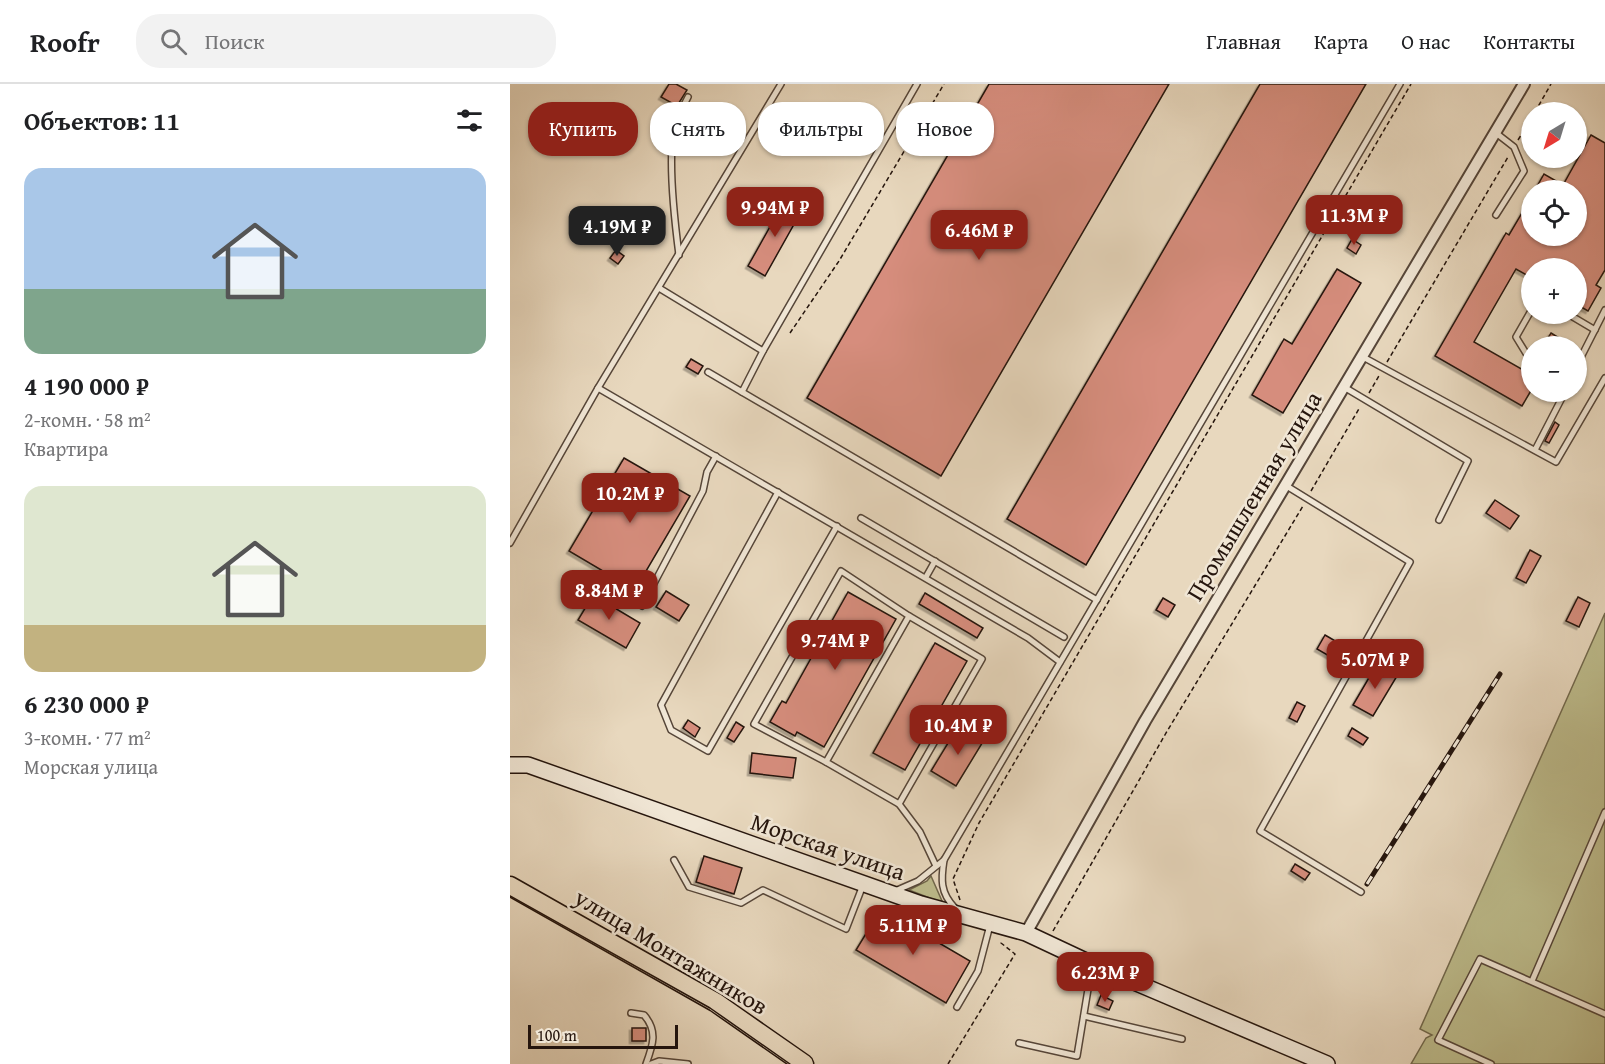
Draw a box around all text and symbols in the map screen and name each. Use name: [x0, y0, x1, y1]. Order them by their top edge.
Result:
search box: [136, 14, 556, 68]
text: Roofr: [30, 21, 100, 62]
icon: search: [157, 25, 190, 58]
text: Поиск: [205, 25, 265, 57]
text: Главная: [1206, 26, 1281, 57]
text: Карта: [1314, 26, 1368, 57]
text: О нас: [1401, 26, 1450, 57]
text: Контакты: [1483, 26, 1575, 57]
text: Объектов: 11: [24, 101, 180, 140]
chip: Купить: [528, 102, 638, 156]
chip: Снять: [650, 102, 746, 156]
chip: Фильтры: [758, 102, 884, 156]
chip: Новое: [896, 102, 994, 156]
north arrow: [1521, 102, 1587, 168]
map controls: [1521, 102, 1587, 402]
icon: filters: [453, 104, 486, 137]
button: locate: [1521, 180, 1587, 246]
pin: 9.94M ₽: [720, 187, 830, 238]
text: 9.94M ₽: [741, 192, 809, 221]
pin: 11.3M ₽: [1299, 195, 1409, 246]
text: 11.3M ₽: [1320, 200, 1388, 229]
pin: 4.19M ₽: [562, 206, 672, 257]
icon: home: [201, 207, 309, 315]
pin: 6.46M ₽: [924, 210, 1034, 261]
text: 4.19M ₽: [583, 211, 651, 240]
text: 6.46M ₽: [945, 215, 1013, 244]
button: +: [1521, 258, 1587, 324]
button: −: [1521, 336, 1587, 402]
text: 4 190 000 ₽: [24, 366, 149, 405]
street label: Промышленная улица: [1177, 384, 1330, 607]
text: 2-комн. · 58 m²: [24, 405, 151, 434]
text: Квартира: [24, 434, 108, 463]
pin: 10.2M ₽: [575, 473, 685, 524]
text: 10.2M ₽: [596, 478, 664, 507]
icon: home: [201, 525, 309, 633]
pin: 8.84M ₽: [554, 570, 664, 621]
text: 8.84M ₽: [575, 575, 643, 604]
pin: 9.74M ₽: [780, 620, 890, 671]
text: 9.74M ₽: [801, 625, 869, 654]
pin: 5.07M ₽: [1320, 639, 1430, 690]
text: 5.07M ₽: [1341, 644, 1409, 673]
text: 6 230 000 ₽: [24, 684, 149, 723]
pin: 10.4M ₽: [903, 705, 1013, 756]
text: 10.4M ₽: [924, 710, 992, 739]
text: 3-комн. · 77 m²: [24, 723, 151, 752]
text: Морская улица: [24, 752, 158, 781]
street label: Морская улица: [746, 804, 910, 889]
street label: улица Монтажников: [567, 879, 775, 1023]
pin: 5.11M ₽: [858, 905, 968, 956]
text: 5.11M ₽: [879, 910, 947, 939]
pin: 6.23M ₽: [1050, 952, 1160, 1003]
text: 6.23M ₽: [1071, 957, 1139, 986]
scale bar: [528, 1022, 678, 1050]
text: 100 m: [537, 1023, 577, 1047]

